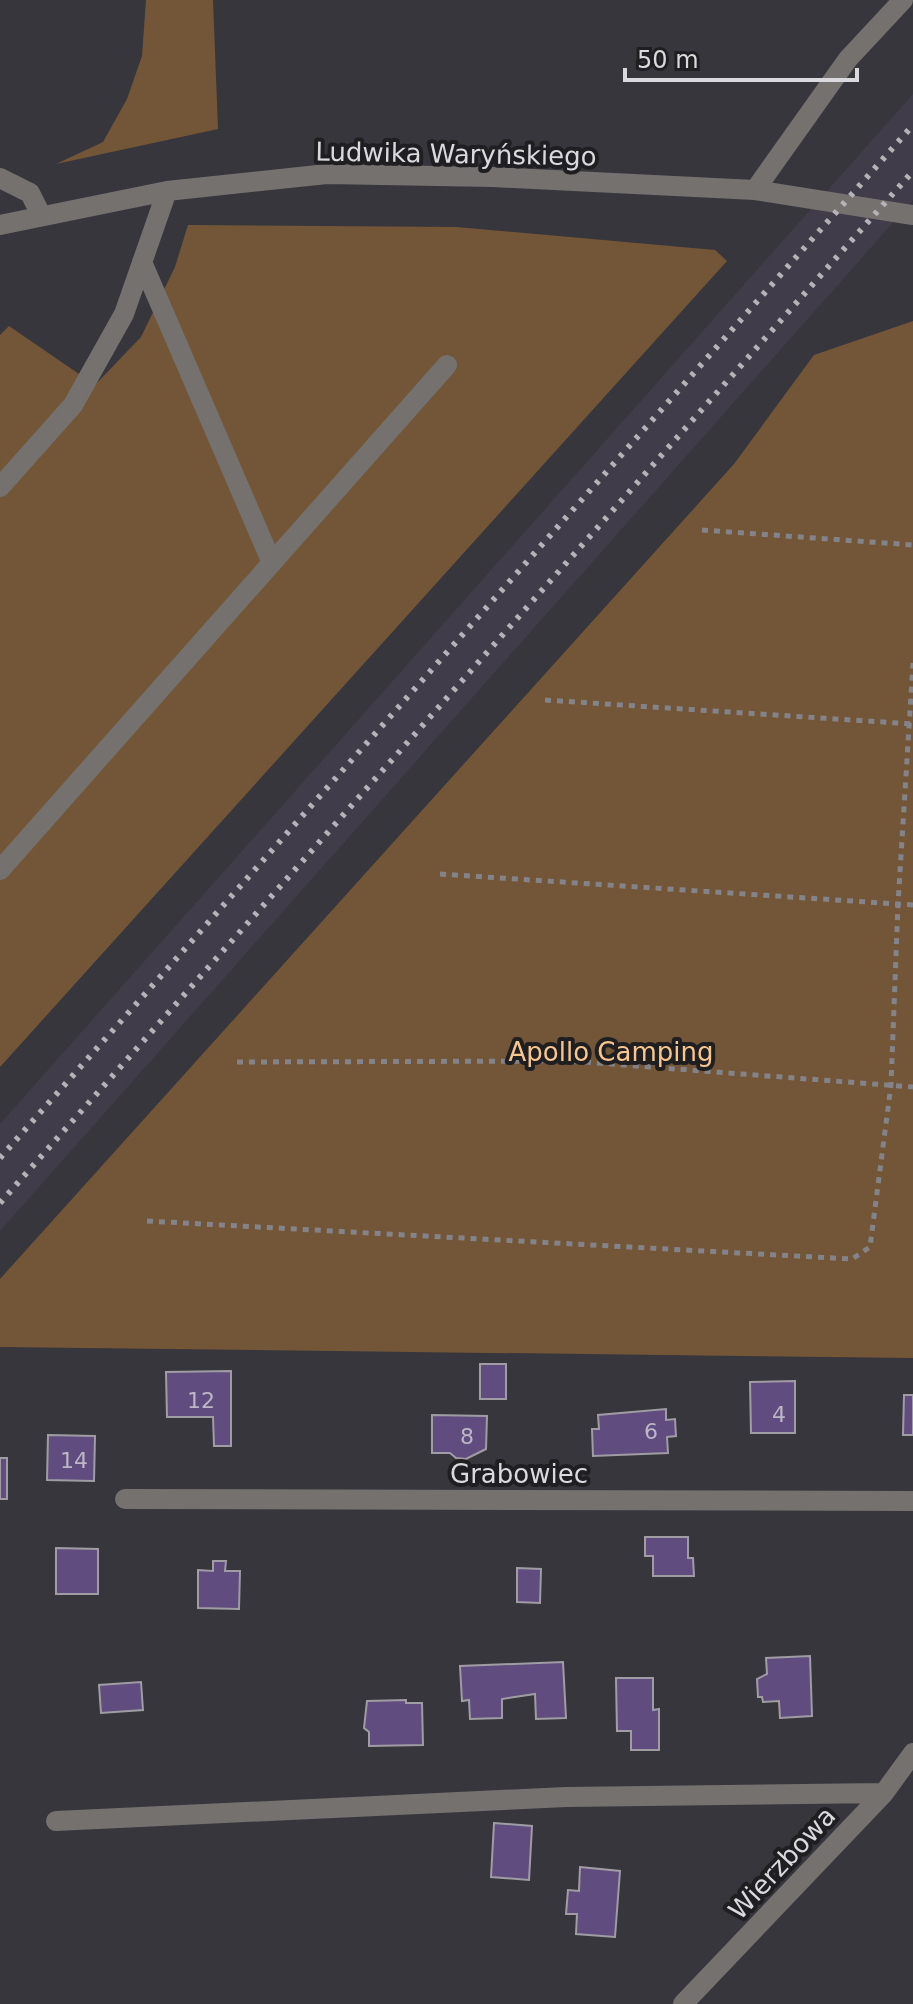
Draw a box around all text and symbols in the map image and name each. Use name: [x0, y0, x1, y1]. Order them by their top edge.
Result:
scale bar: [625, 32, 857, 82]
text: 50 m: [637, 46, 699, 74]
street label: Ludwika Waryńskiego: [315, 137, 597, 171]
park label: Apollo Camping: [509, 1037, 713, 1067]
house number: 12: [187, 1388, 215, 1413]
house number: 4: [772, 1402, 786, 1427]
house number: 6: [644, 1419, 658, 1444]
house number: 8: [460, 1424, 474, 1449]
house number: 14: [60, 1448, 88, 1473]
street label: Grabowiec: [450, 1459, 588, 1489]
street label: Wierzbowa: [723, 1801, 841, 1925]

